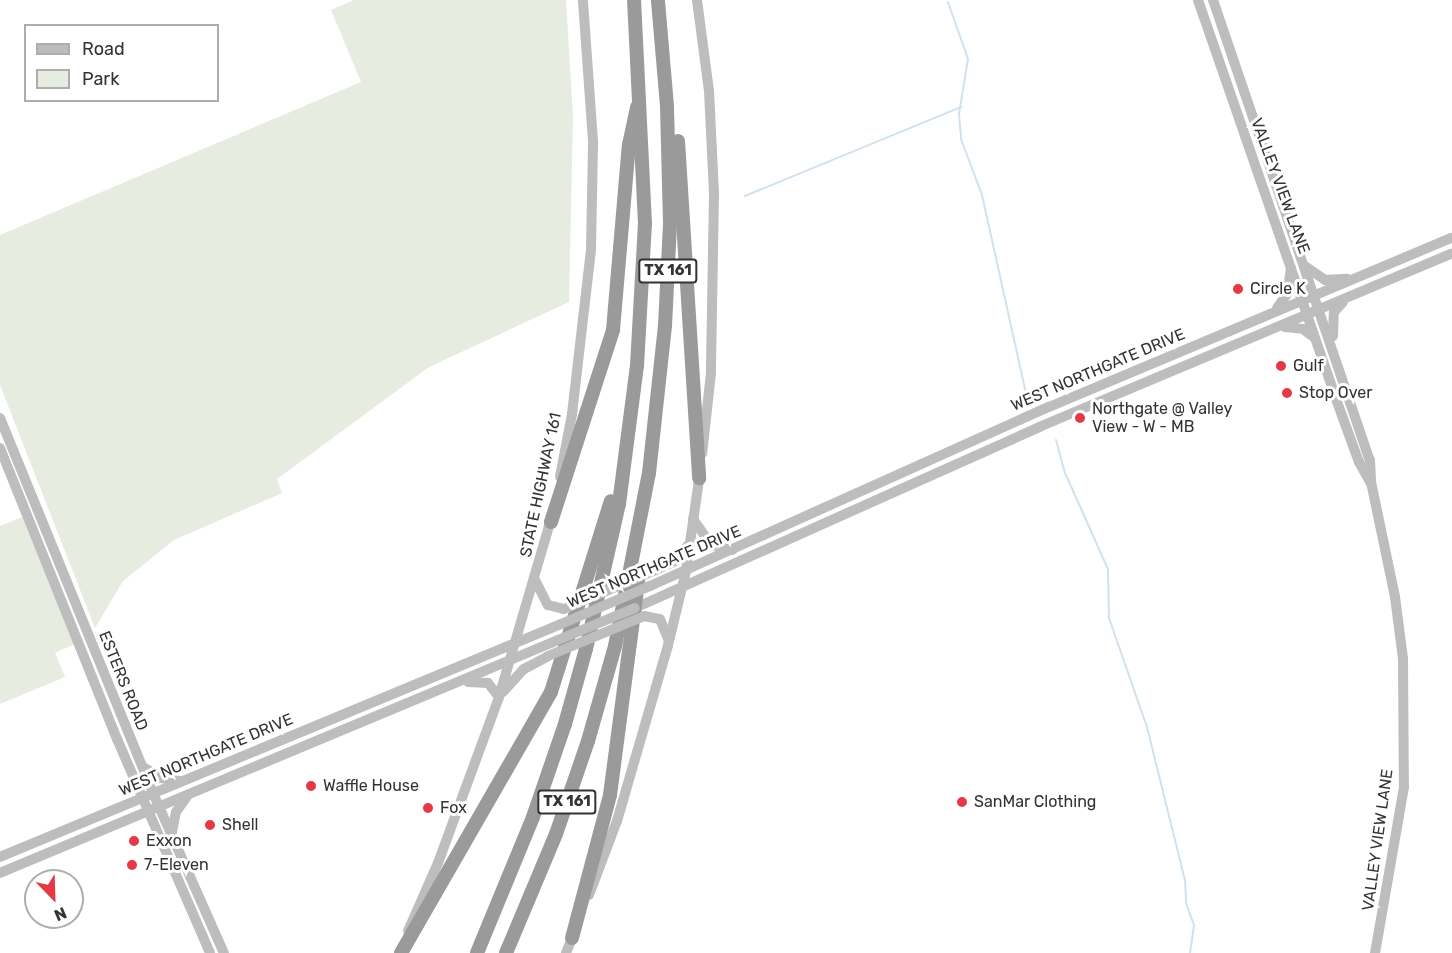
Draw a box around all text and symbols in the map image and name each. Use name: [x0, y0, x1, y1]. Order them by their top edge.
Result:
legend: [24, 24, 219, 102]
text: Road: [82, 38, 125, 60]
text: Park: [82, 68, 119, 90]
street label: VALLEY VIEW LANE: [1246, 115, 1314, 257]
road number: TX 161: [638, 259, 698, 283]
place label: Circle K: [1250, 279, 1306, 299]
marker: Circle K: [1231, 282, 1245, 296]
street label: WEST NORTHGATE DRIVE: [1008, 325, 1188, 415]
place label: Gulf: [1293, 356, 1324, 376]
marker: Gulf: [1274, 359, 1288, 373]
place label: Stop Over: [1299, 383, 1372, 403]
marker: Stop Over: [1280, 386, 1294, 400]
place label: Northgate @ Valley View - W - MB: [1092, 399, 1233, 437]
street label: STATE HIGHWAY 161: [516, 411, 566, 559]
marker: Northgate @ Valley View - W - MB: [1073, 411, 1087, 425]
street label: WEST NORTHGATE DRIVE: [564, 522, 744, 612]
street label: ESTERS ROAD: [94, 628, 152, 734]
street label: WEST NORTHGATE DRIVE: [116, 710, 296, 800]
street label: VALLEY VIEW LANE: [1358, 767, 1398, 913]
place label: Waffle House: [323, 776, 419, 796]
marker: Waffle House: [304, 779, 318, 793]
road number: TX 161: [537, 790, 597, 814]
place label: SanMar Clothing: [974, 792, 1097, 812]
marker: SanMar Clothing: [955, 795, 969, 809]
place label: Fox: [440, 798, 467, 818]
marker: Fox: [421, 801, 435, 815]
place label: Shell: [222, 815, 258, 835]
marker: Shell: [203, 818, 217, 832]
place label: Exxon: [146, 831, 192, 851]
marker: Exxon: [127, 834, 141, 848]
place label: 7-Eleven: [144, 855, 209, 875]
marker: 7-Eleven: [125, 858, 139, 872]
north arrow: [24, 869, 84, 929]
text: N: [51, 903, 69, 925]

